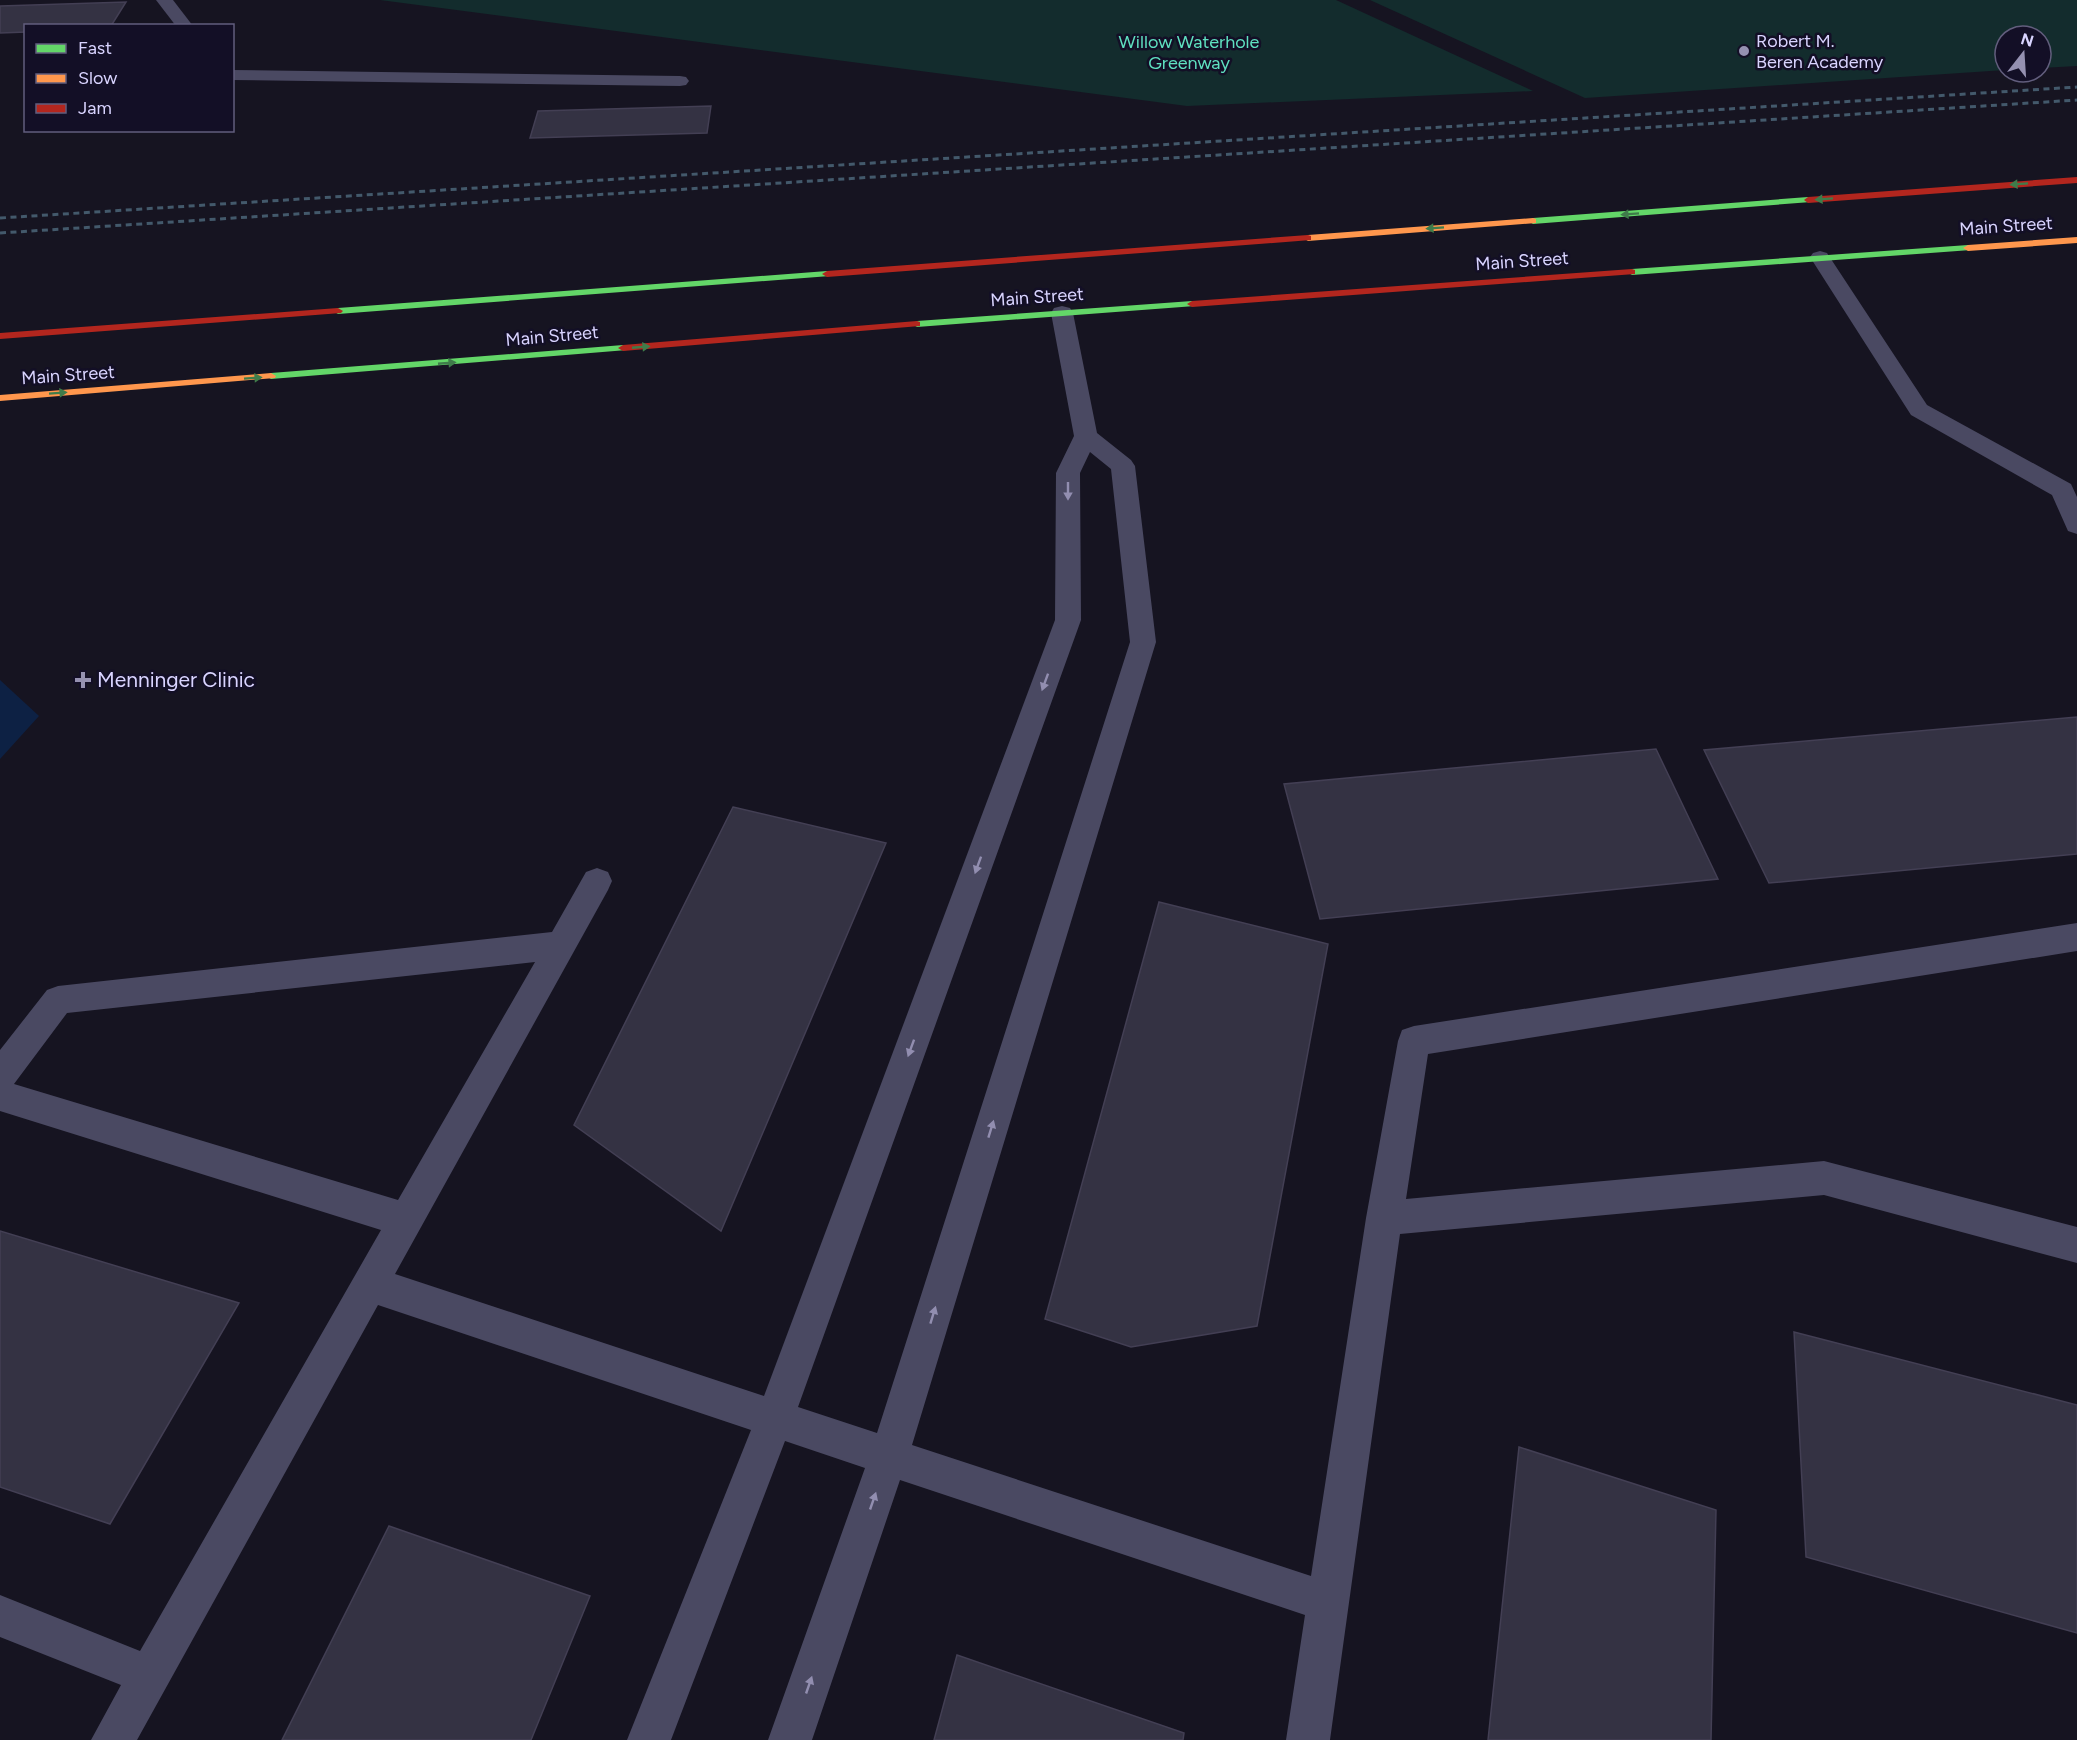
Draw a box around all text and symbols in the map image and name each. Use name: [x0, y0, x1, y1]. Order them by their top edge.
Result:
legend: [24, 24, 234, 132]
north arrow: [1993, 24, 2053, 84]
text: N: [2019, 29, 2036, 51]
place label: Robert M. Beren Academy: [1756, 30, 1884, 73]
park label: Willow Waterhole Greenway: [1119, 31, 1260, 74]
text: Fast: [78, 37, 112, 59]
marker: Robert M. Beren Academy: [1737, 44, 1751, 58]
text: Slow: [78, 67, 117, 89]
text: Jam: [78, 97, 112, 119]
one-way arrow: [2009, 180, 2028, 189]
one-way arrow: [1815, 194, 1834, 204]
one-way arrow: [1620, 209, 1639, 218]
street label: Main Street: [1959, 212, 2054, 240]
one-way arrow: [1426, 223, 1445, 233]
street label: Main Street: [1475, 247, 1570, 275]
street label: Main Street: [990, 283, 1085, 311]
street label: Main Street: [504, 321, 600, 351]
one-way arrow: [632, 342, 651, 352]
one-way arrow: [438, 358, 457, 368]
street label: Main Street: [21, 361, 116, 389]
one-way arrow: [243, 374, 262, 383]
one-way arrow: [49, 389, 68, 398]
one-way arrow: [1063, 481, 1073, 500]
place label: Menninger Clinic: [97, 667, 255, 692]
marker: Menninger Clinic: [74, 671, 92, 689]
one-way arrow: [1040, 673, 1050, 691]
one-way arrow: [973, 856, 982, 874]
one-way arrow: [905, 1039, 915, 1057]
one-way arrow: [987, 1120, 996, 1138]
one-way arrow: [929, 1306, 938, 1324]
one-way arrow: [869, 1492, 879, 1510]
one-way arrow: [804, 1676, 814, 1694]

